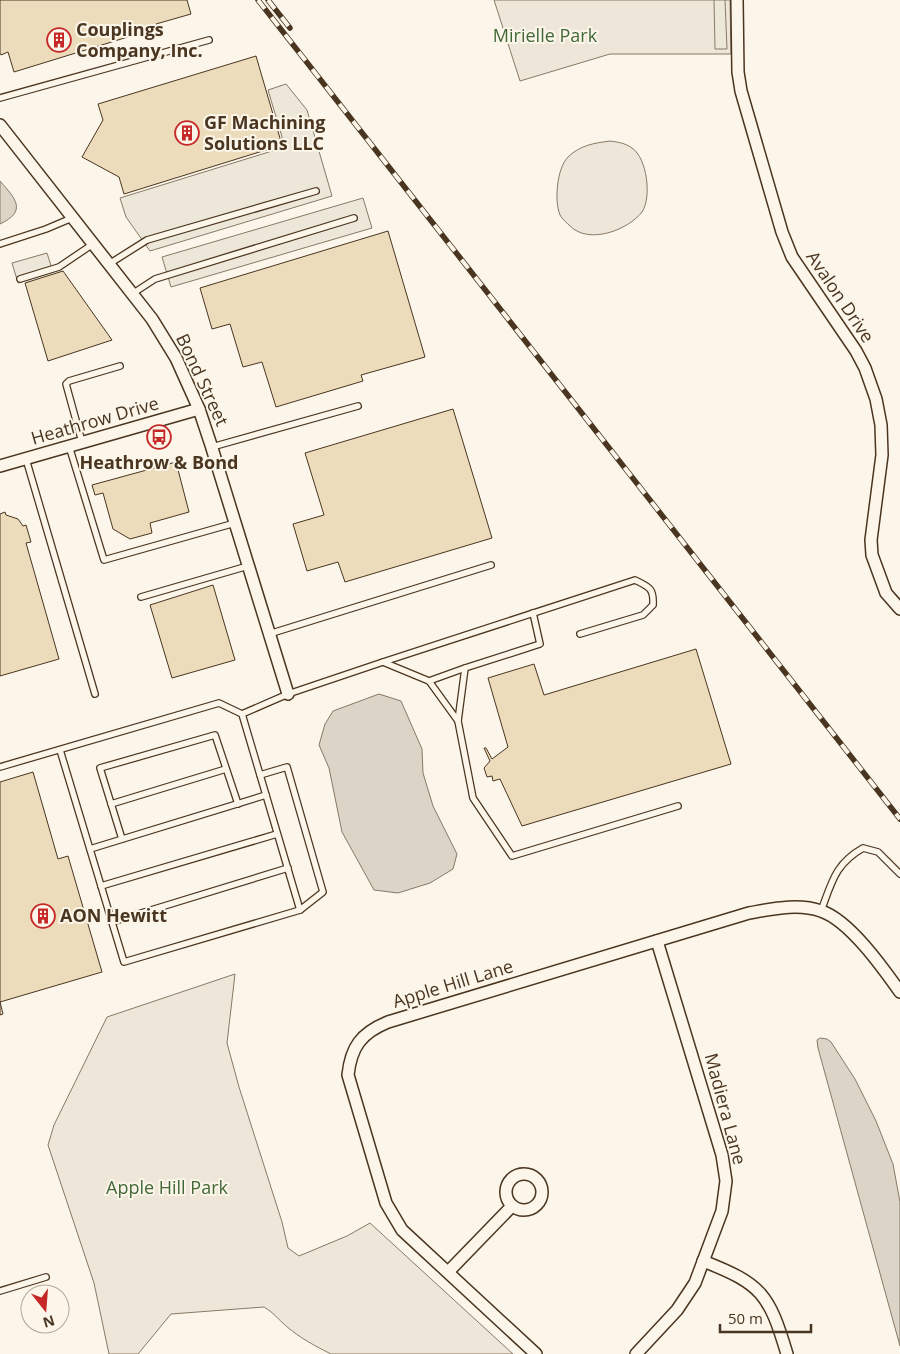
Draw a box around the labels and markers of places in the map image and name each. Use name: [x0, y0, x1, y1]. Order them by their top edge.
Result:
place label: Couplings Company, Inc.: [76, 17, 203, 62]
building icon: Couplings Company, Inc.: [46, 27, 72, 53]
place label: GF Machining Solutions LLC: [204, 110, 325, 155]
building icon: GF Machining Solutions LLC: [174, 120, 200, 146]
bus stop icon: Heathrow & Bond: [146, 424, 172, 450]
place label: Heathrow & Bond: [80, 450, 238, 474]
building icon: AON Hewitt: [30, 903, 56, 929]
place label: AON Hewitt: [60, 903, 167, 927]

